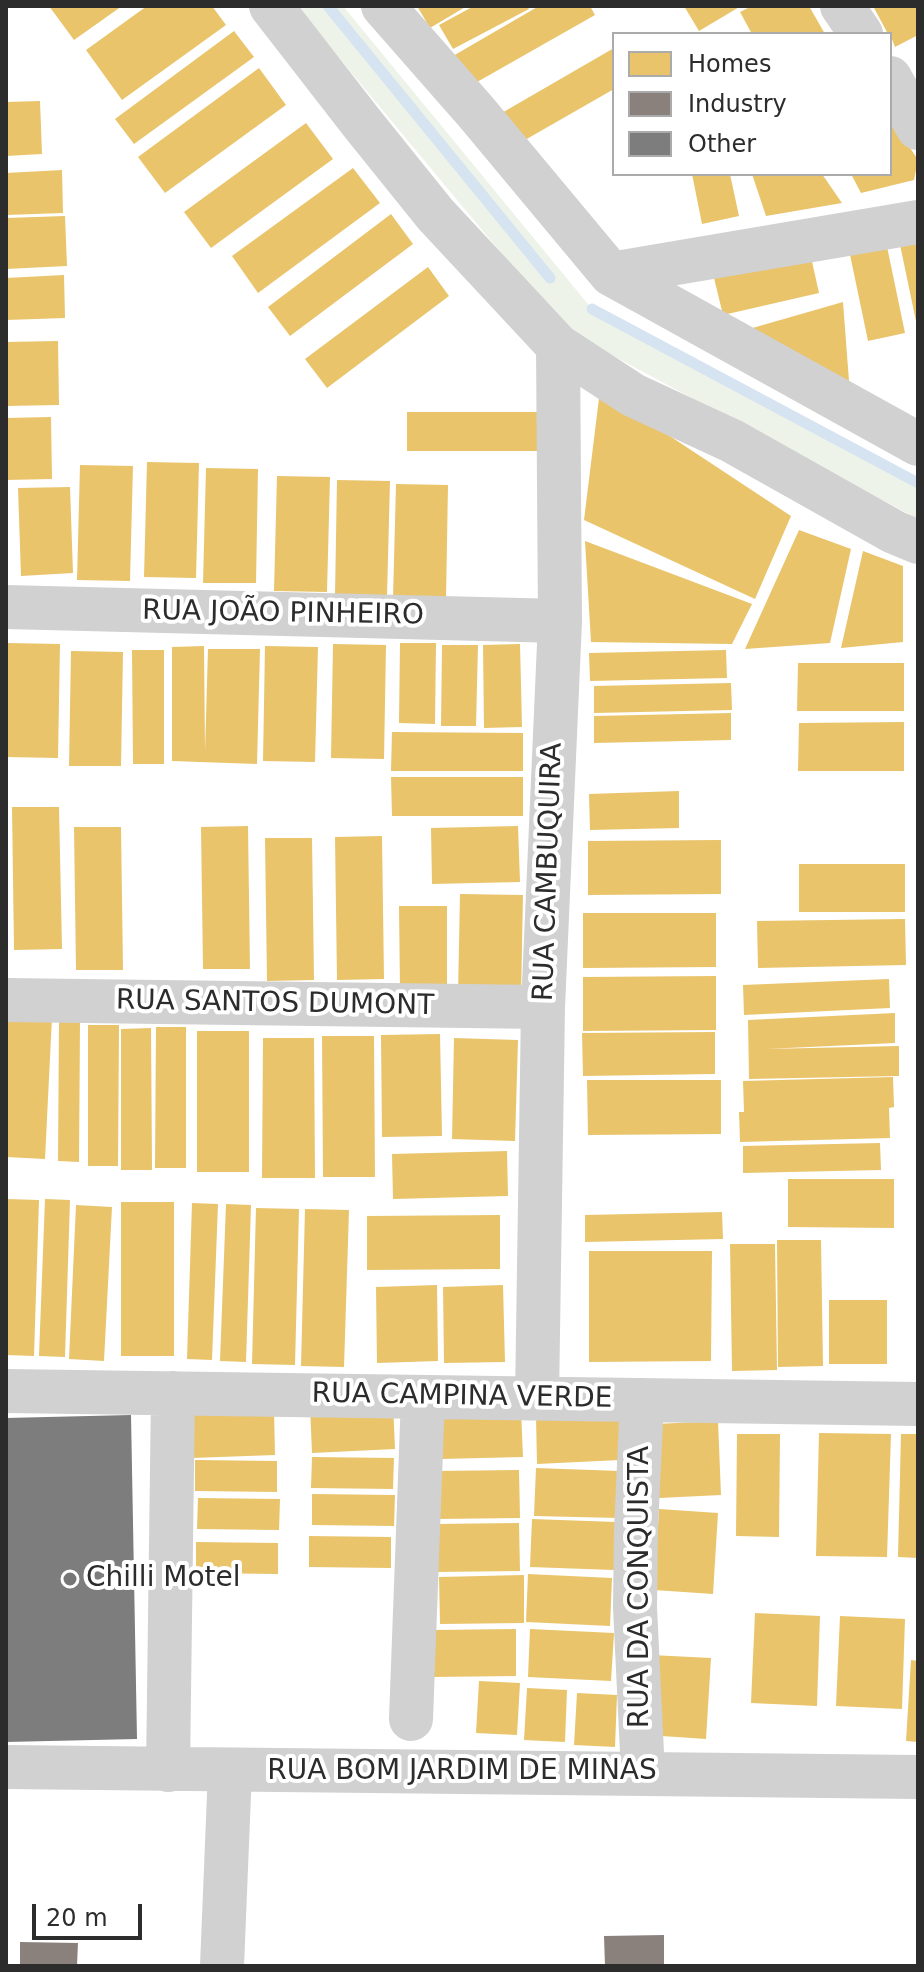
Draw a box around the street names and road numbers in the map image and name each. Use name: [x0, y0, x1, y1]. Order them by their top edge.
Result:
street label: RUA JOÃO PINHEIRO: [142, 595, 424, 633]
street label: RUA CAMBUQUIRA: [528, 742, 570, 1002]
street label: RUA SANTOS DUMONT: [115, 984, 435, 1024]
street label: RUA CAMPINA VERDE: [311, 1378, 613, 1416]
street label: RUA DA CONQUISTA: [624, 1446, 658, 1728]
street label: RUA BOM JARDIM DE MINAS: [267, 1755, 657, 1789]

